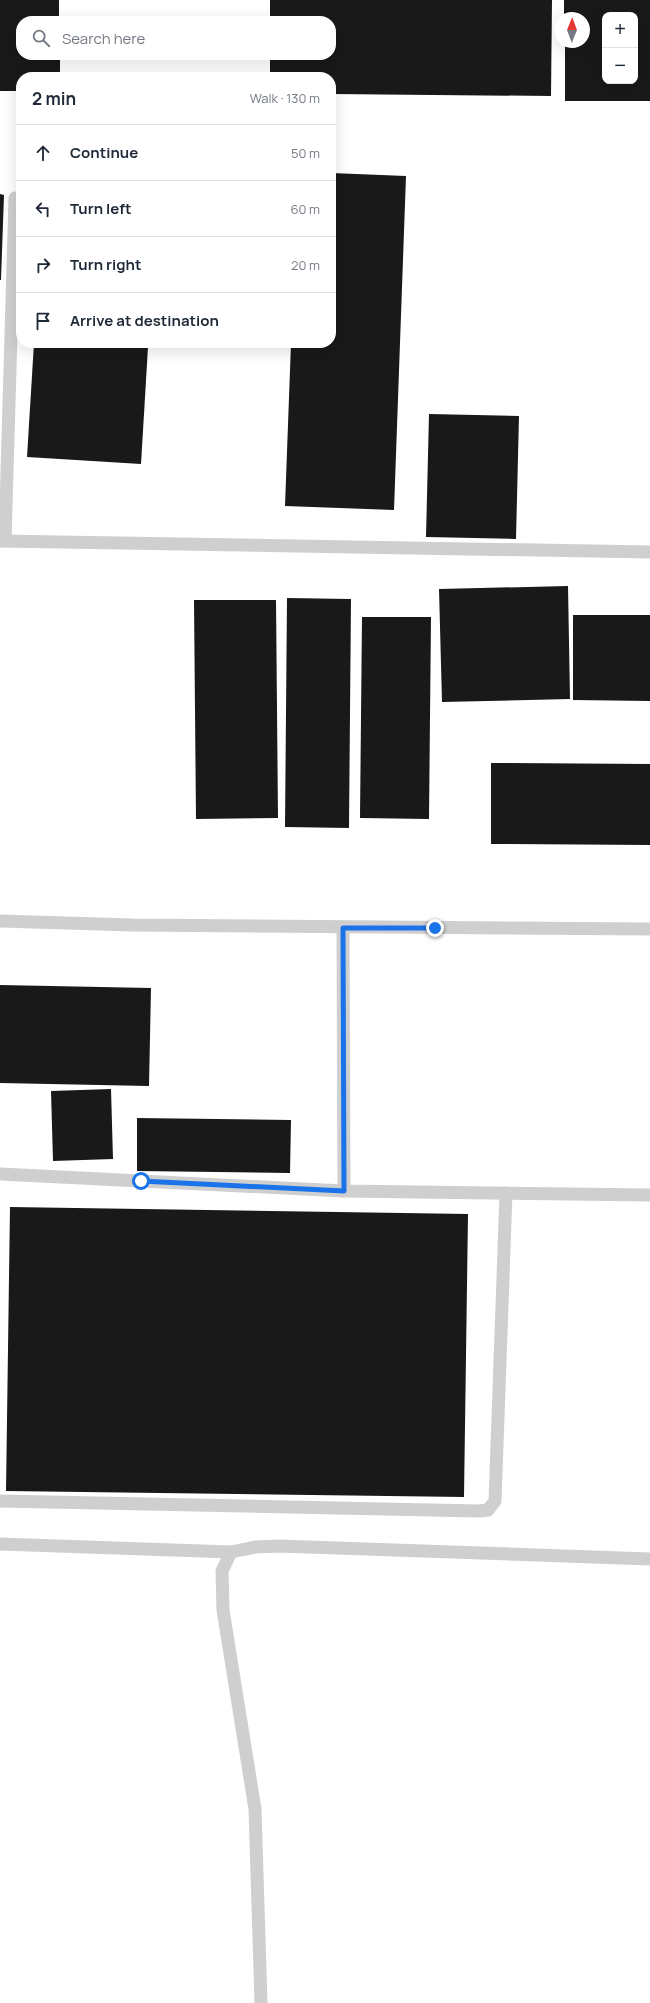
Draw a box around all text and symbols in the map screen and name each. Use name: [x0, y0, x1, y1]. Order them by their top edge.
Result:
north arrow: [554, 12, 590, 48]
map controls: [602, 12, 638, 84]
button: +: [602, 12, 638, 48]
search box: [16, 16, 336, 60]
icon: search: [30, 27, 52, 49]
text: Search here: [62, 28, 145, 49]
button: −: [602, 48, 638, 84]
text: 2 min: [32, 87, 76, 110]
text: Walk · 130 m: [250, 89, 320, 107]
icon: ahead: [32, 142, 54, 164]
text: Continue: [70, 142, 138, 163]
text: 50 m: [291, 144, 320, 162]
icon: left: [32, 198, 54, 220]
text: Turn left: [70, 198, 132, 219]
text: 60 m: [290, 200, 320, 218]
icon: right: [32, 254, 54, 276]
text: Turn right: [70, 254, 141, 275]
text: 20 m: [291, 256, 320, 274]
icon: arrive: [32, 310, 54, 332]
text: Arrive at destination: [70, 310, 219, 331]
route end: [426, 919, 444, 937]
route start: [132, 1172, 150, 1190]

